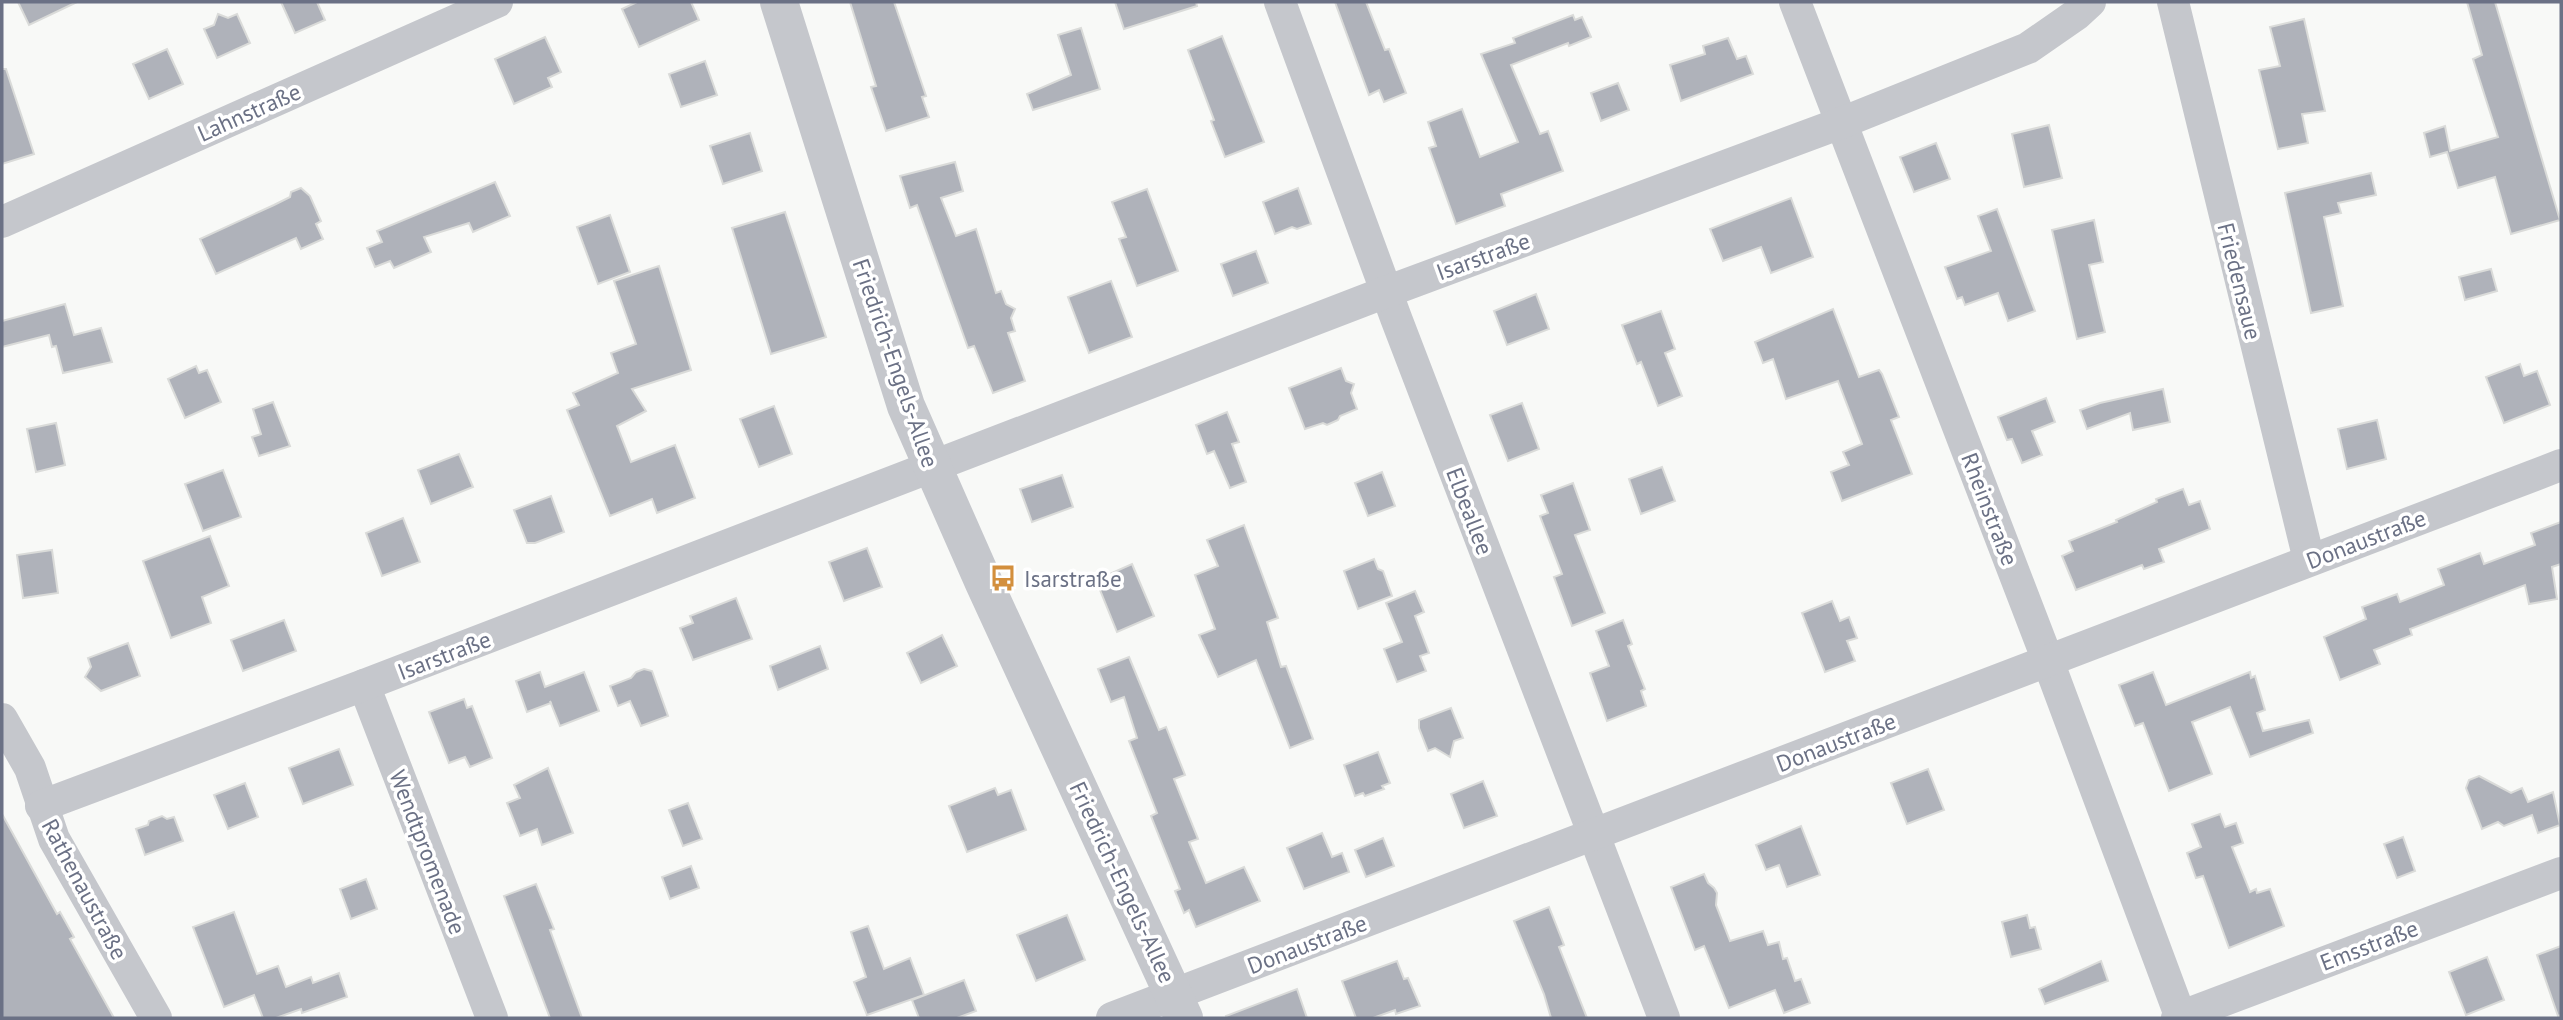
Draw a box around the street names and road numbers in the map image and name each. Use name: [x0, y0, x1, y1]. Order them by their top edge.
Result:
street label: Lahnstraße: [193, 76, 305, 148]
street label: Friedensaue: [2211, 220, 2269, 342]
street label: Isarstraße: [1432, 226, 1534, 286]
street label: Friedrich-Engels-Allee: [847, 255, 945, 471]
street label: Rheinstraße: [1955, 448, 2025, 570]
street label: Elbeallee: [1440, 463, 1500, 559]
street label: Donaustraße: [2302, 503, 2430, 575]
street label: Isarstraße: [393, 624, 495, 686]
street label: Donaustraße: [1772, 706, 1900, 778]
street label: Wendtpromenade: [383, 766, 473, 938]
street label: Friedrich-Engels-Allee: [1064, 777, 1182, 987]
street label: Rathenaustraße: [36, 814, 134, 964]
street label: Donaustraße: [1243, 908, 1371, 980]
street label: Emsstraße: [2316, 913, 2422, 977]

